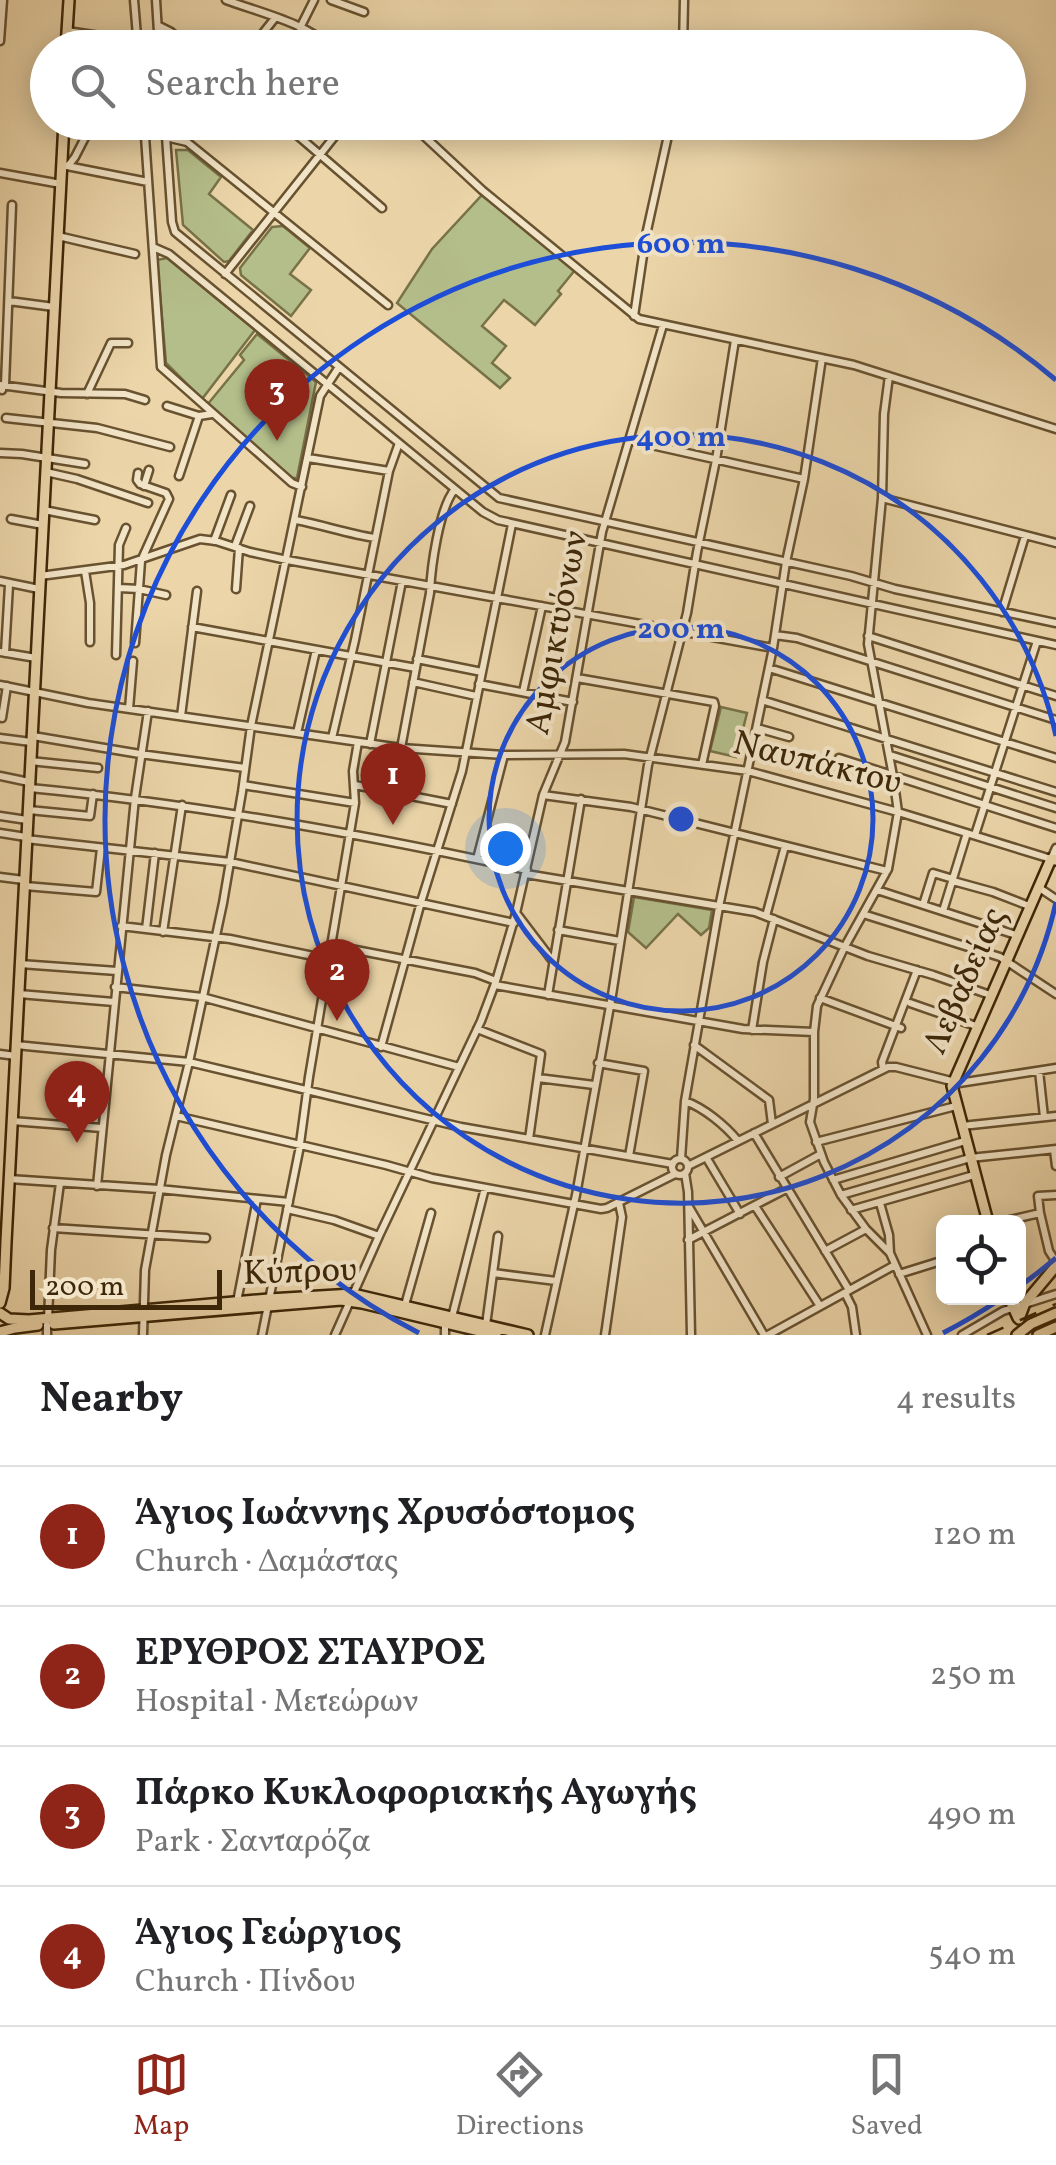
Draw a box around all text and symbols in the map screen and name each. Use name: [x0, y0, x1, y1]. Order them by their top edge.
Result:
search box: [30, 30, 1026, 140]
icon: search: [65, 58, 120, 113]
text: Search here: [145, 59, 340, 112]
text: 600 m: [637, 224, 725, 266]
pin: 3: [244, 358, 310, 441]
text: 400 m: [636, 417, 726, 459]
street label: Αμφικτυόνων: [515, 527, 601, 739]
text: 200 m: [637, 609, 725, 651]
street label: Ναυπάκτου: [728, 720, 906, 808]
pin: 1: [360, 742, 426, 825]
centre of rings: [663, 801, 699, 837]
your location: [480, 823, 531, 874]
street label: Λεβαδείας: [912, 900, 1020, 1062]
pin: 2: [304, 938, 370, 1021]
pin: 4: [44, 1060, 110, 1143]
map controls: [936, 1215, 1026, 1305]
button: locate: [936, 1215, 1026, 1305]
street label: Κύπρου: [242, 1247, 358, 1299]
scale bar: [30, 1265, 222, 1310]
text: 200 m: [45, 1268, 124, 1307]
text: Nearby: [40, 1371, 183, 1430]
text: 4 results: [896, 1378, 1016, 1422]
text: Άγιος Ιωάννης Χρυσόστομος: [135, 1488, 635, 1541]
text: 1: [66, 1514, 79, 1558]
text: 120 m: [933, 1514, 1016, 1558]
text: Church · Δαμάστας: [135, 1541, 398, 1585]
text: ΕΡΥΘΡΟΣ ΣΤΑΥΡΟΣ: [135, 1628, 486, 1681]
text: 2: [64, 1654, 81, 1698]
text: 250 m: [930, 1654, 1016, 1698]
text: Hospital · Μετεώρων: [135, 1681, 418, 1725]
text: Πάρκο Κυκλοφοριακής Αγωγής: [135, 1768, 697, 1821]
text: 3: [64, 1794, 81, 1838]
text: 490 m: [927, 1794, 1016, 1838]
text: Park · Σανταρόζα: [135, 1821, 371, 1865]
text: Άγιος Γεώργιος: [135, 1908, 401, 1961]
text: 4: [63, 1934, 82, 1978]
text: 540 m: [928, 1934, 1016, 1978]
text: Church · Πίνδου: [135, 1961, 355, 2005]
tab: Map: [133, 2047, 189, 2146]
tab: Directions: [456, 2047, 584, 2146]
tab: Saved: [851, 2047, 923, 2146]

